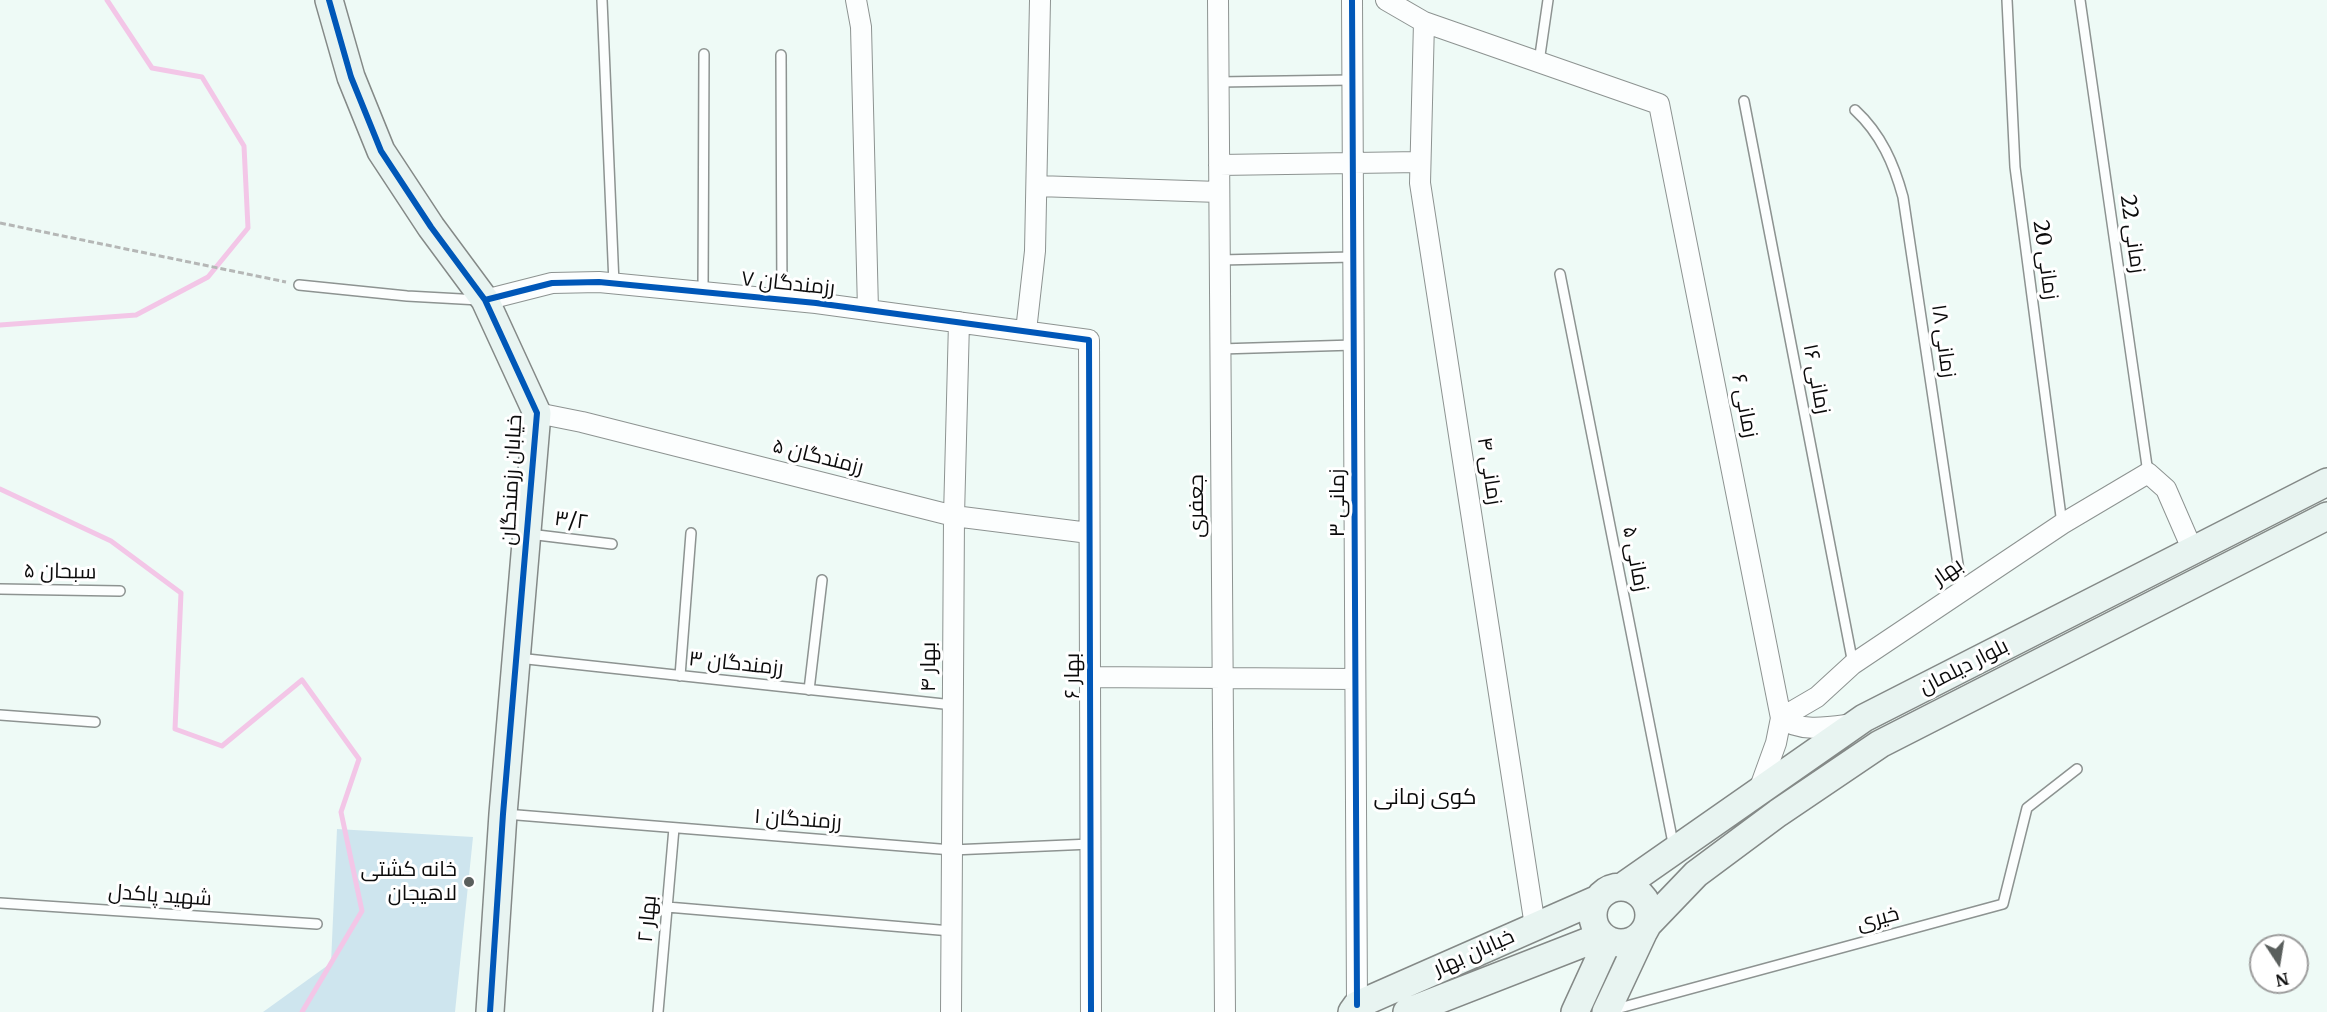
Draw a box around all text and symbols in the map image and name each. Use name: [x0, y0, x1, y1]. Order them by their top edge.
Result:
street label: زمانی 22: [2114, 193, 2150, 275]
street label: زمانی 20: [2027, 219, 2063, 301]
street label: رزمندگان ۷: [740, 267, 836, 301]
street label: زمانی ۱۸: [1925, 303, 1961, 379]
street label: زمانی ۱۶: [1797, 342, 1835, 416]
street label: زمانی ۶: [1725, 372, 1763, 440]
street label: خیابان رزمندگان: [496, 414, 528, 546]
street label: رزمندگان ۵: [770, 434, 866, 480]
street label: زمانی ۴: [1471, 435, 1507, 507]
street label: زمانی ۳: [1325, 469, 1351, 537]
street label: جعفری: [1184, 474, 1210, 538]
street label: ۳/۲: [553, 506, 589, 536]
street label: زمانی ۵: [1616, 524, 1654, 594]
street label: بهار: [1928, 553, 1968, 591]
street label: سبحان ۵: [23, 559, 97, 585]
street label: بلوار دیلمان: [1915, 634, 2013, 700]
street label: بهار ۴: [916, 642, 942, 692]
street label: رزمندگان ۳: [687, 646, 785, 682]
street label: بهار ۶: [1060, 653, 1086, 699]
district label: کوی زمانی: [1373, 785, 1477, 811]
street label: رزمندگان ۱: [753, 804, 843, 836]
place label: خانه کشتی لاهیجان: [361, 857, 457, 907]
marker: خانه کشتی لاهیجان: [462, 875, 476, 889]
street label: شهید پاکدل: [107, 880, 213, 912]
street label: بهار ۲: [633, 894, 663, 944]
street label: خیری: [1854, 901, 1902, 937]
street label: خیابان بهار: [1430, 924, 1518, 982]
north arrow: [2249, 934, 2309, 994]
text: N: [2274, 969, 2291, 991]

